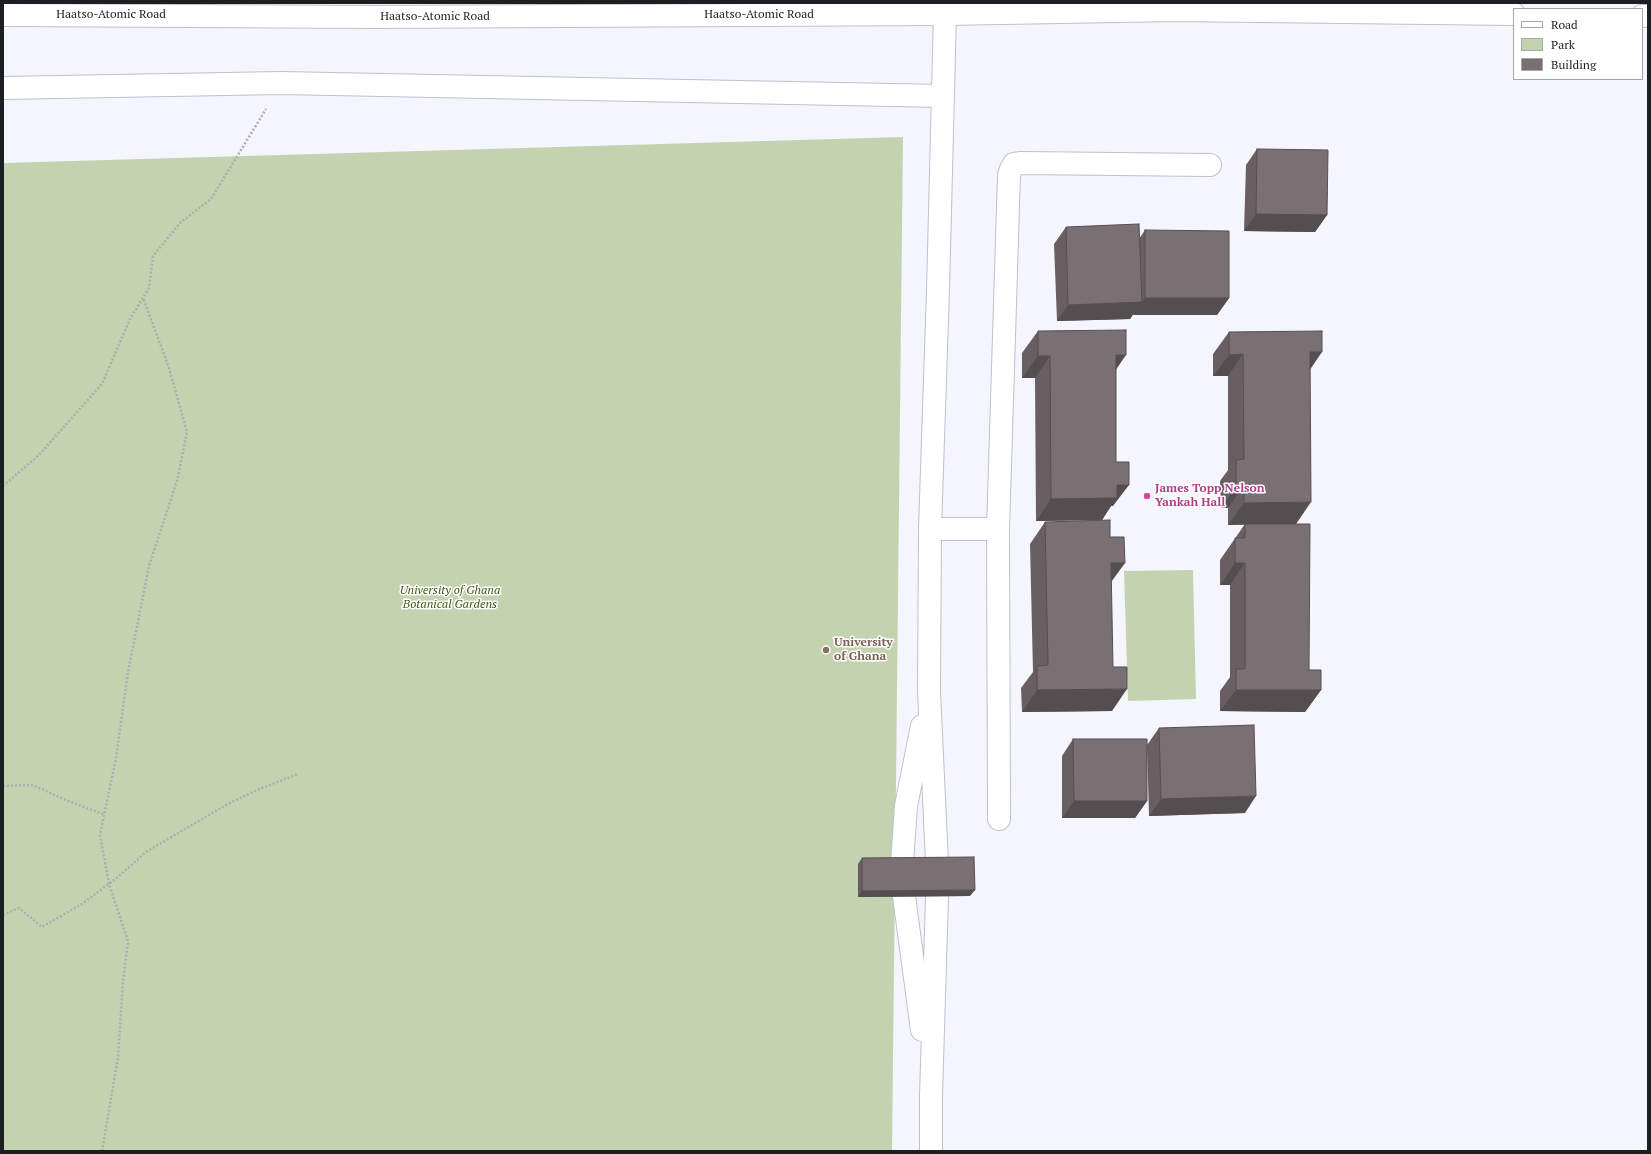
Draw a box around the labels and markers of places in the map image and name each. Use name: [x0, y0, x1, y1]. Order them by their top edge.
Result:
place label: James Topp Nelson Yankah Hall: [1155, 482, 1264, 510]
marker: James Topp Nelson Yankah Hall: [1142, 491, 1152, 501]
place label: University of Ghana: [834, 636, 893, 664]
marker: University of Ghana: [821, 645, 831, 655]

